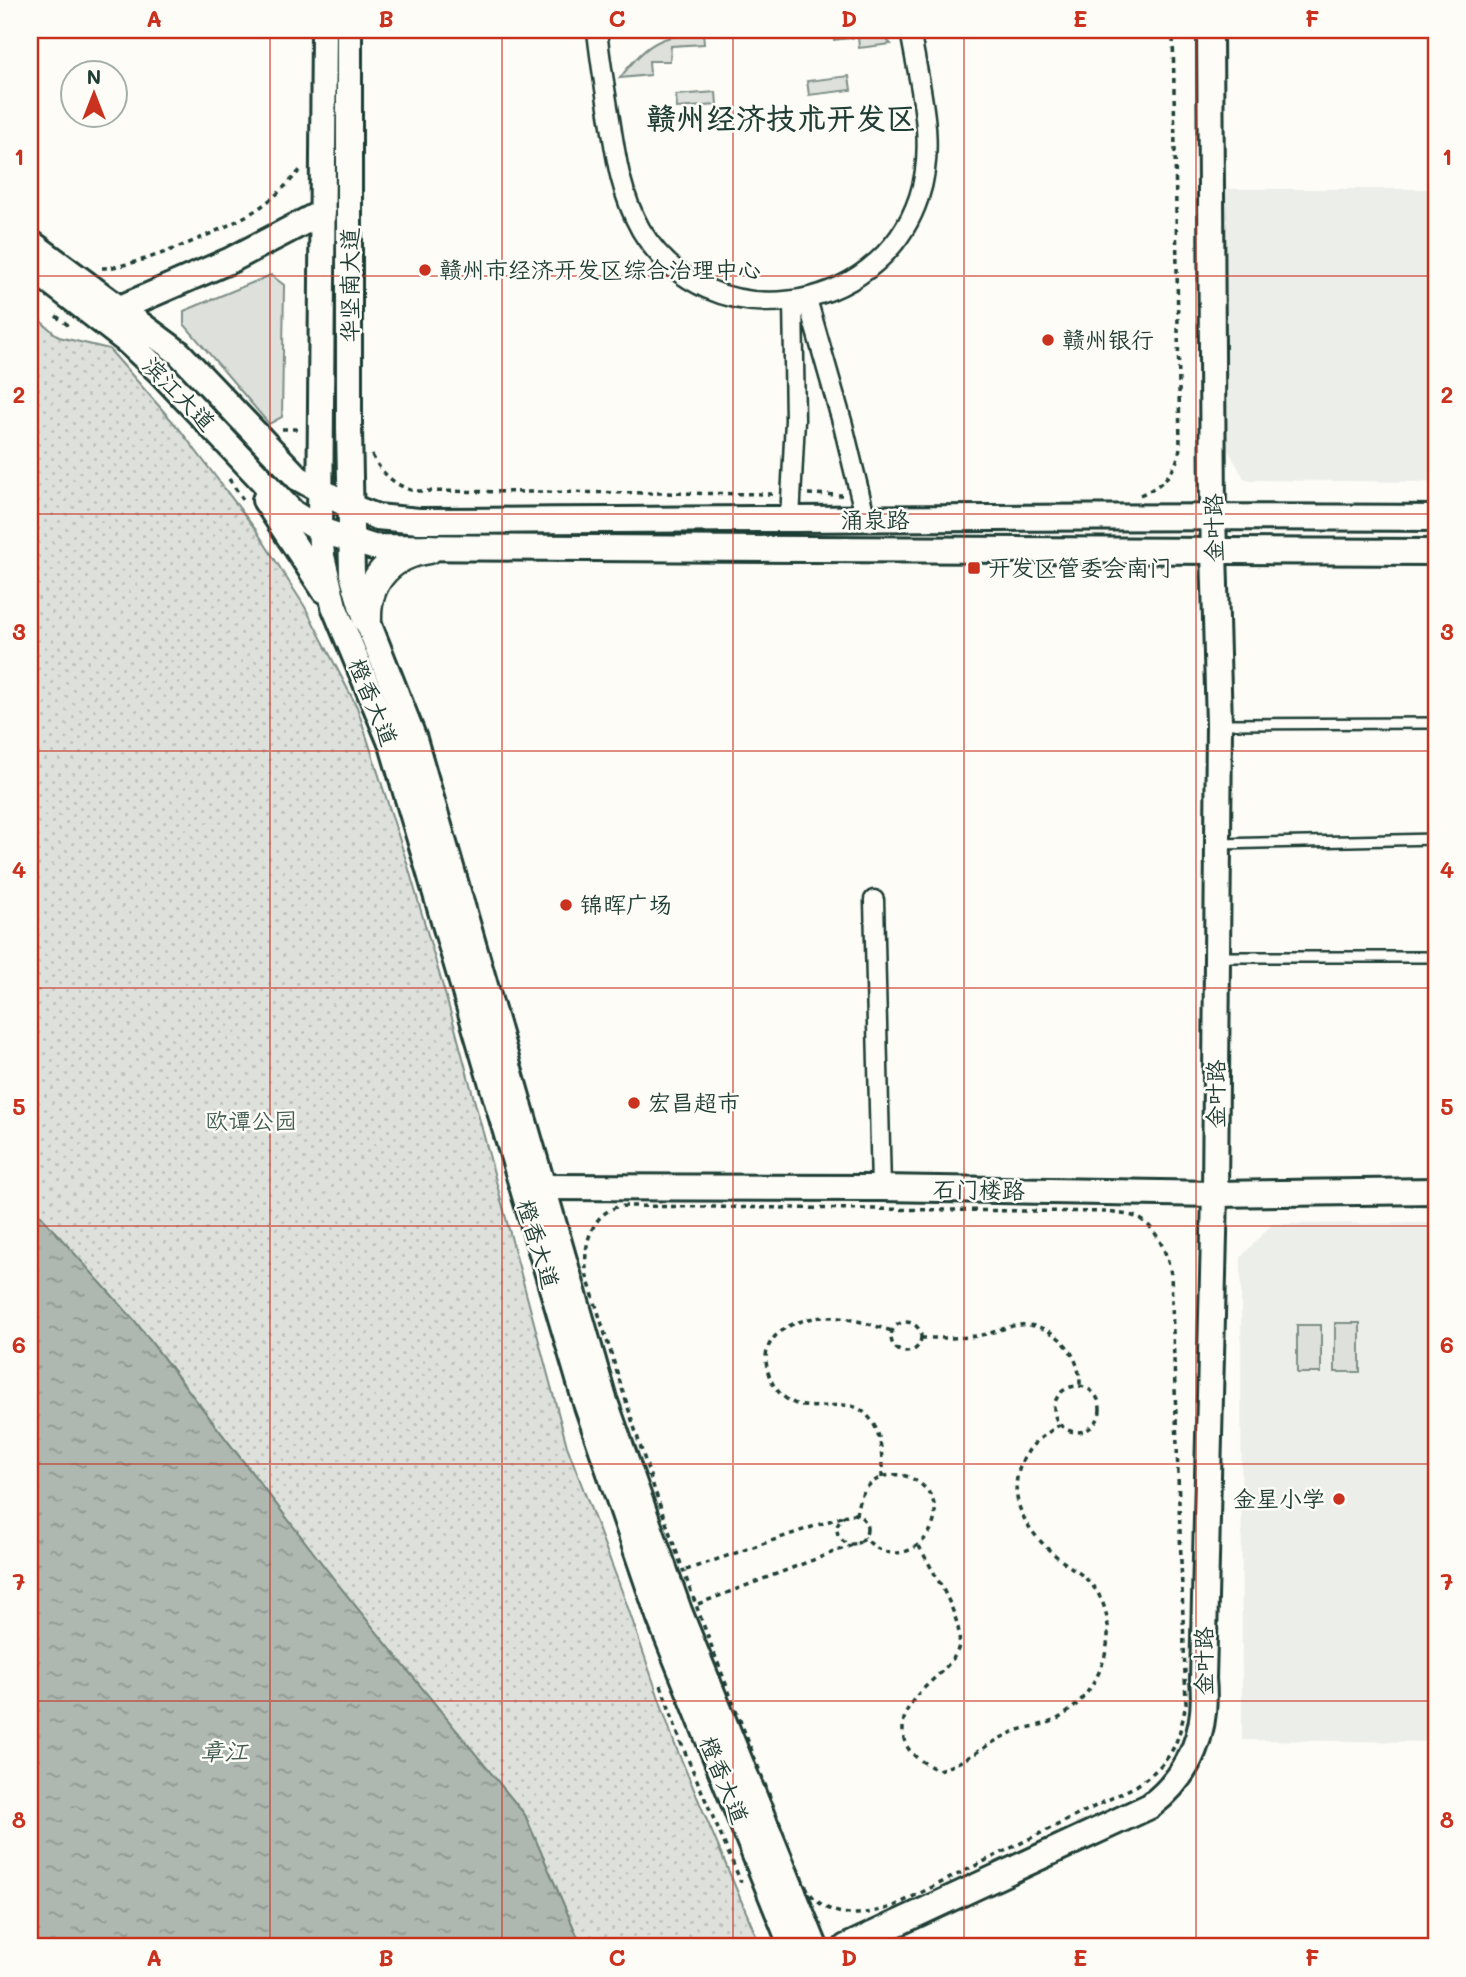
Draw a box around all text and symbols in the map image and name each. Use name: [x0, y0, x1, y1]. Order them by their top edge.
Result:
text: A: [146, 3, 162, 33]
text: B: [378, 3, 394, 33]
text: C: [608, 3, 626, 33]
text: D: [841, 3, 857, 33]
text: E: [1073, 3, 1087, 33]
text: F: [1305, 3, 1319, 33]
north arrow: [60, 60, 130, 130]
text: N: [87, 64, 101, 89]
district label: 赣州经济技术开发区: [646, 97, 916, 137]
text: 1: [14, 141, 24, 171]
text: 1: [1442, 141, 1452, 171]
street label: 华坚南大道: [334, 228, 364, 343]
place label: 赣州市经济开发区综合治理中心: [439, 254, 761, 284]
marker: 赣州市经济开发区综合治理中心: [417, 262, 433, 278]
place label: 赣州银行: [1062, 324, 1154, 354]
marker: 赣州银行: [1040, 332, 1056, 348]
street label: 滨江大道: [137, 350, 222, 437]
text: 2: [13, 379, 25, 409]
text: 2: [1441, 379, 1453, 409]
street label: 金叶路: [1197, 493, 1229, 563]
street label: 涌泉路: [841, 504, 910, 534]
place label: 开发区管委会南门: [988, 552, 1172, 582]
marker: 开发区管委会南门: [966, 560, 982, 576]
text: 3: [12, 616, 26, 646]
text: 3: [1440, 616, 1454, 646]
street label: 橙香大道: [343, 653, 405, 750]
text: 4: [12, 854, 26, 884]
text: 4: [1440, 854, 1454, 884]
place label: 锦晖广场: [580, 889, 672, 919]
marker: 锦晖广场: [558, 897, 574, 913]
street label: 金叶路: [1200, 1060, 1230, 1129]
place label: 宏昌超市: [648, 1087, 740, 1117]
text: 5: [12, 1091, 26, 1121]
text: 5: [1440, 1091, 1454, 1121]
marker: 宏昌超市: [626, 1095, 642, 1111]
park label: 欧谭公园: [205, 1105, 297, 1135]
street label: 石门楼路: [933, 1173, 1025, 1205]
street label: 橙香大道: [511, 1195, 567, 1292]
text: 6: [12, 1329, 26, 1359]
text: 6: [1440, 1329, 1454, 1359]
place label: 金星小学: [1233, 1483, 1325, 1513]
marker: 金星小学: [1331, 1491, 1347, 1507]
text: 7: [13, 1566, 26, 1596]
text: 7: [1441, 1566, 1454, 1596]
street label: 金叶路: [1188, 1627, 1218, 1696]
street label: 橙香大道: [694, 1731, 756, 1828]
water label: 章江: [200, 1735, 249, 1766]
text: 8: [12, 1804, 26, 1834]
text: 8: [1440, 1804, 1454, 1834]
text: A: [146, 1942, 162, 1972]
text: B: [378, 1942, 394, 1972]
text: C: [608, 1942, 626, 1972]
text: D: [841, 1942, 857, 1972]
text: E: [1073, 1942, 1087, 1972]
text: F: [1305, 1942, 1319, 1972]

